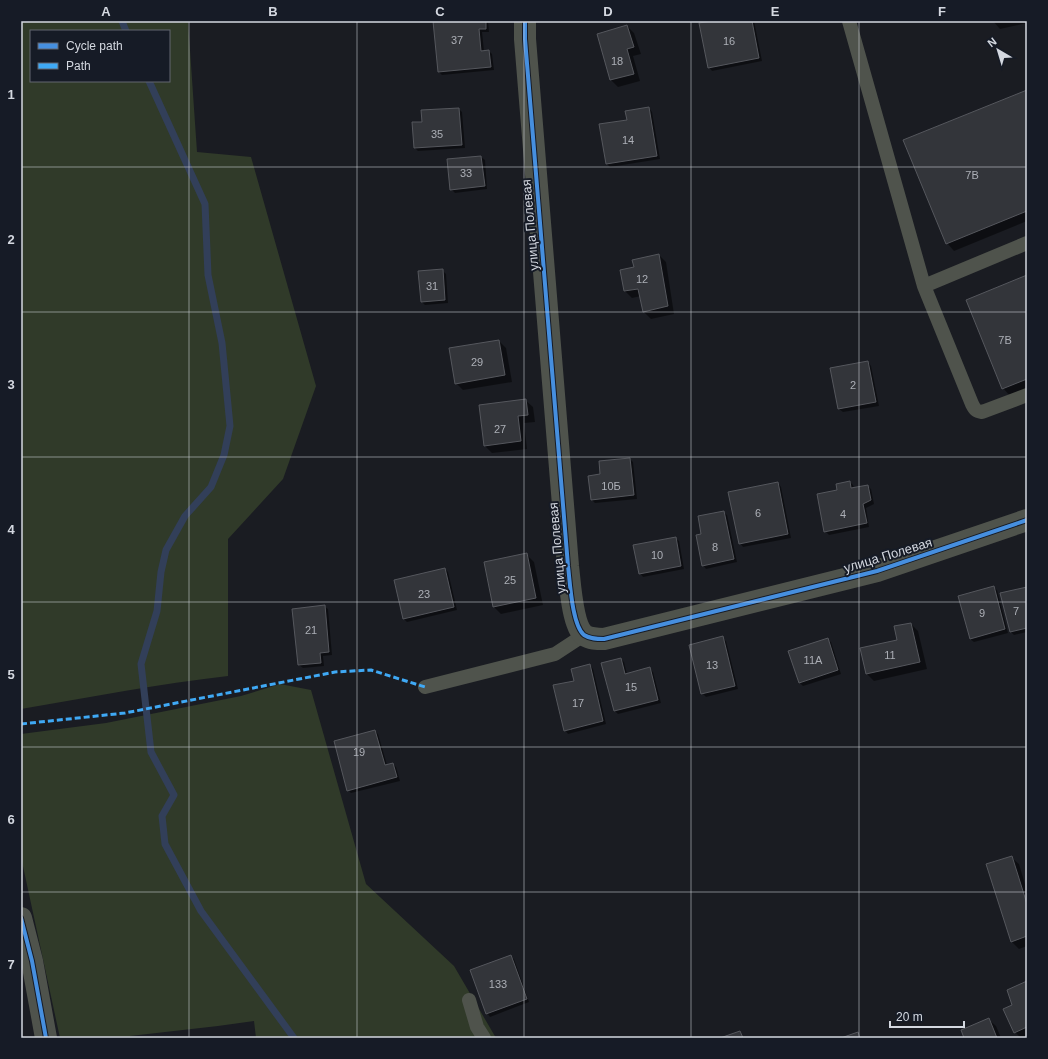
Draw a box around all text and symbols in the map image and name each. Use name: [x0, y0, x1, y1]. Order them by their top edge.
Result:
text: A: [101, 4, 111, 19]
text: B: [268, 4, 278, 19]
text: C: [435, 4, 445, 19]
text: D: [603, 4, 613, 19]
text: E: [771, 4, 780, 19]
text: F: [938, 4, 946, 19]
legend: [30, 30, 170, 82]
north arrow: [978, 30, 1018, 70]
house number: 37: [451, 34, 463, 46]
house number: 16: [723, 35, 735, 47]
text: N: [985, 35, 999, 49]
text: Cycle path: [66, 39, 123, 53]
house number: 18: [611, 55, 623, 67]
text: Path: [66, 59, 91, 73]
text: 1: [7, 87, 15, 102]
house number: 35: [431, 128, 443, 140]
house number: 14: [622, 134, 634, 146]
house number: 33: [460, 167, 472, 179]
house number: 7В: [965, 169, 979, 181]
street label: улица Полевая: [519, 179, 541, 271]
text: 2: [7, 232, 15, 247]
house number: 12: [636, 273, 648, 285]
house number: 31: [426, 280, 438, 292]
house number: 7В: [998, 334, 1012, 346]
house number: 29: [471, 356, 483, 368]
text: 3: [7, 377, 15, 392]
house number: 2: [850, 379, 856, 391]
house number: 27: [494, 423, 506, 435]
house number: 10Б: [601, 480, 621, 492]
street label: улица Полевая: [546, 502, 568, 594]
house number: 6: [755, 507, 761, 519]
house number: 4: [840, 508, 846, 520]
text: 4: [7, 522, 15, 537]
street label: улица Полевая: [842, 534, 934, 576]
house number: 8: [712, 541, 718, 553]
house number: 10: [651, 549, 663, 561]
house number: 25: [504, 574, 516, 586]
house number: 23: [418, 588, 430, 600]
house number: 7: [1013, 605, 1019, 617]
house number: 9: [979, 607, 985, 619]
house number: 21: [305, 624, 317, 636]
house number: 11: [884, 649, 896, 661]
house number: 11А: [804, 654, 823, 666]
house number: 13: [706, 659, 718, 671]
text: 5: [7, 667, 15, 682]
house number: 15: [625, 681, 637, 693]
house number: 17: [572, 697, 584, 709]
house number: 19: [353, 746, 365, 758]
text: 6: [7, 812, 15, 827]
text: 7: [7, 957, 15, 972]
house number: 133: [489, 978, 507, 990]
scale bar: [890, 1003, 964, 1029]
text: 20 m: [896, 1010, 923, 1024]

